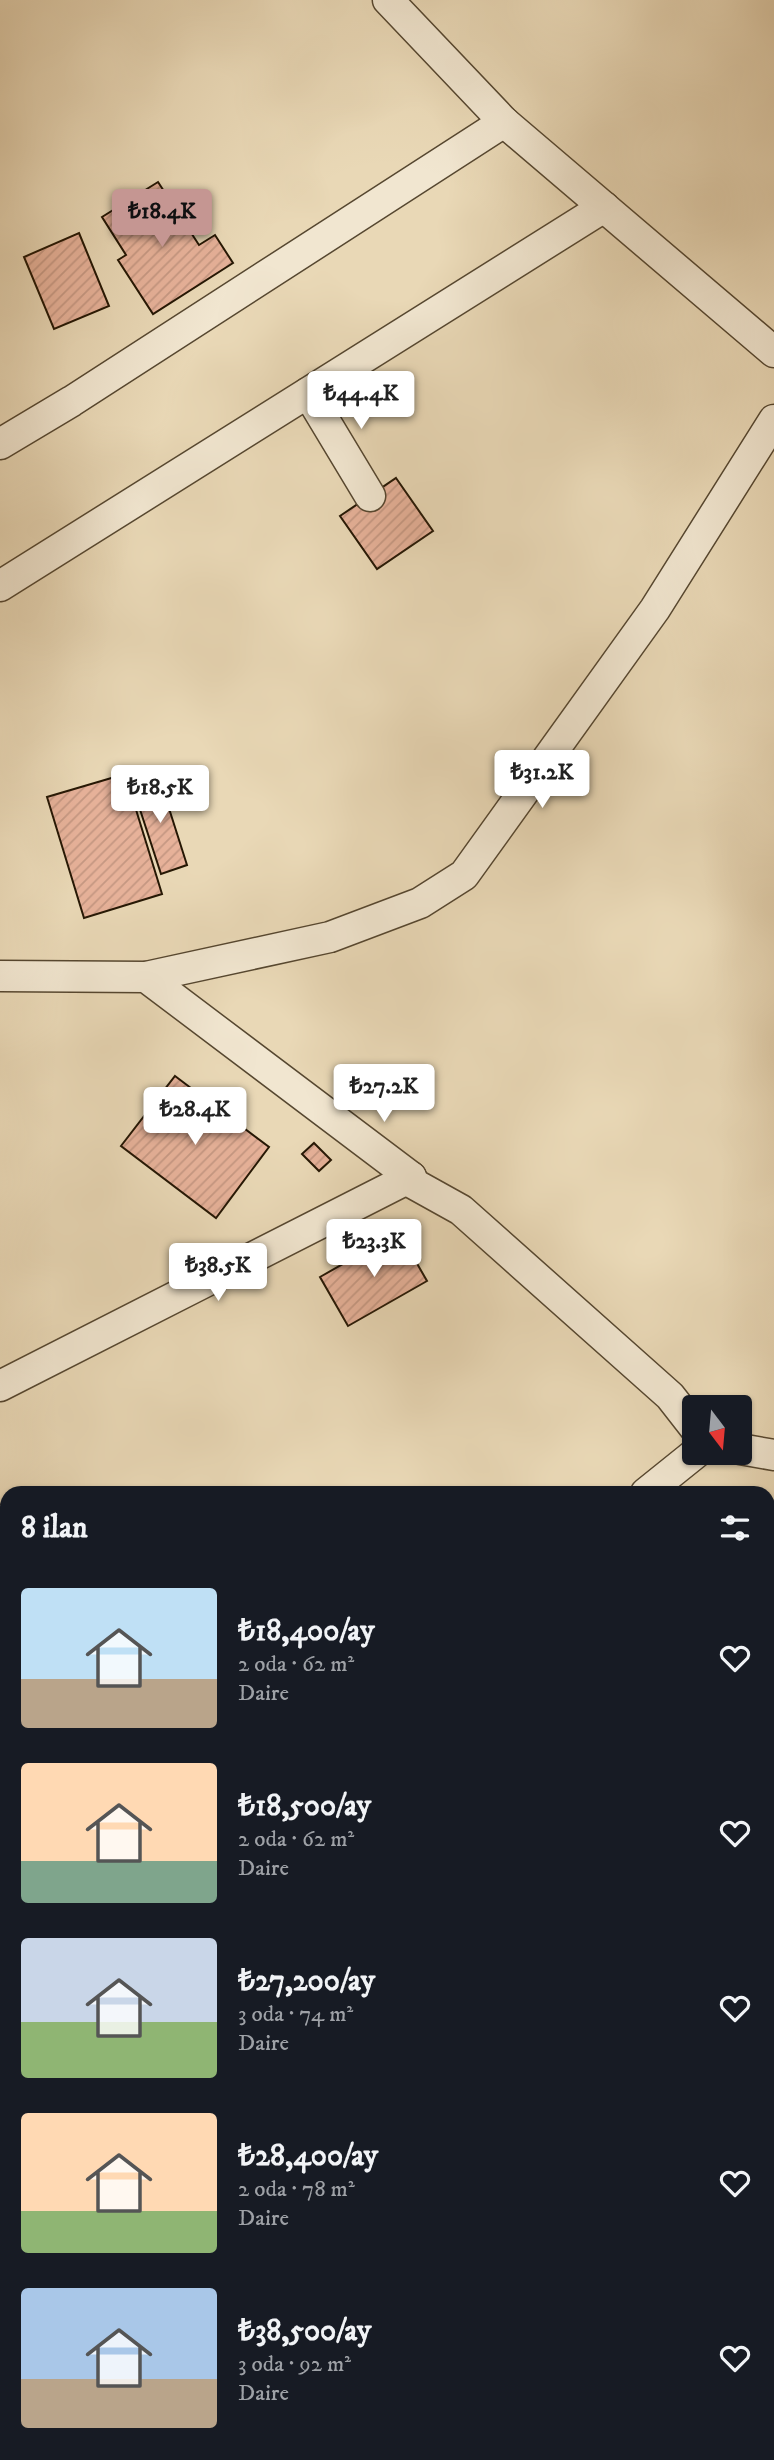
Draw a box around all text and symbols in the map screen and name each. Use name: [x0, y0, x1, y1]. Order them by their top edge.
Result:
pin: ₺18.4K: [105, 190, 219, 249]
text: ₺18.4K: [128, 197, 196, 226]
pin: ₺44.4K: [304, 372, 418, 431]
text: ₺44.4K: [323, 379, 399, 408]
pin: ₺31.2K: [485, 750, 599, 810]
text: ₺31.2K: [510, 758, 574, 787]
pin: ₺18.5K: [103, 766, 217, 825]
text: ₺18.5K: [127, 773, 193, 802]
pin: ₺27.2K: [327, 1064, 441, 1124]
text: ₺27.2K: [350, 1072, 418, 1101]
pin: ₺28.4K: [138, 1088, 252, 1147]
text: ₺28.4K: [159, 1095, 231, 1124]
pin: ₺23.3K: [317, 1220, 431, 1279]
text: ₺23.3K: [342, 1227, 406, 1256]
pin: ₺38.5K: [161, 1244, 275, 1303]
text: ₺38.5K: [185, 1251, 251, 1280]
north arrow: [682, 1395, 752, 1465]
map controls: [682, 1395, 752, 1465]
icon: filters: [716, 1509, 754, 1547]
text: 8 ilan: [21, 1510, 88, 1547]
text: ₺18,400/ay: [238, 1613, 374, 1650]
icon: home: [77, 1616, 161, 1700]
icon: heart: [716, 1639, 754, 1677]
text: 2 oda · 62 m²: [238, 1650, 354, 1679]
text: Daire: [238, 1679, 289, 1708]
text: ₺18,500/ay: [238, 1788, 371, 1825]
icon: home: [77, 1791, 161, 1875]
icon: heart: [716, 1814, 754, 1852]
text: 2 oda · 62 m²: [238, 1825, 354, 1854]
text: Daire: [238, 1854, 289, 1883]
text: ₺27,200/ay: [238, 1963, 375, 2000]
icon: home: [77, 1966, 161, 2050]
icon: heart: [716, 1989, 754, 2027]
text: 3 oda · 74 m²: [238, 2000, 353, 2029]
text: Daire: [238, 2029, 289, 2058]
text: ₺28,400/ay: [238, 2138, 378, 2175]
icon: home: [77, 2141, 161, 2225]
icon: heart: [716, 2164, 754, 2202]
text: 2 oda · 78 m²: [238, 2175, 355, 2204]
text: Daire: [238, 2204, 289, 2233]
text: ₺38,500/ay: [238, 2313, 371, 2350]
icon: home: [77, 2316, 161, 2400]
icon: heart: [716, 2339, 754, 2377]
text: 3 oda · 92 m²: [238, 2350, 351, 2379]
text: Daire: [238, 2379, 289, 2408]

